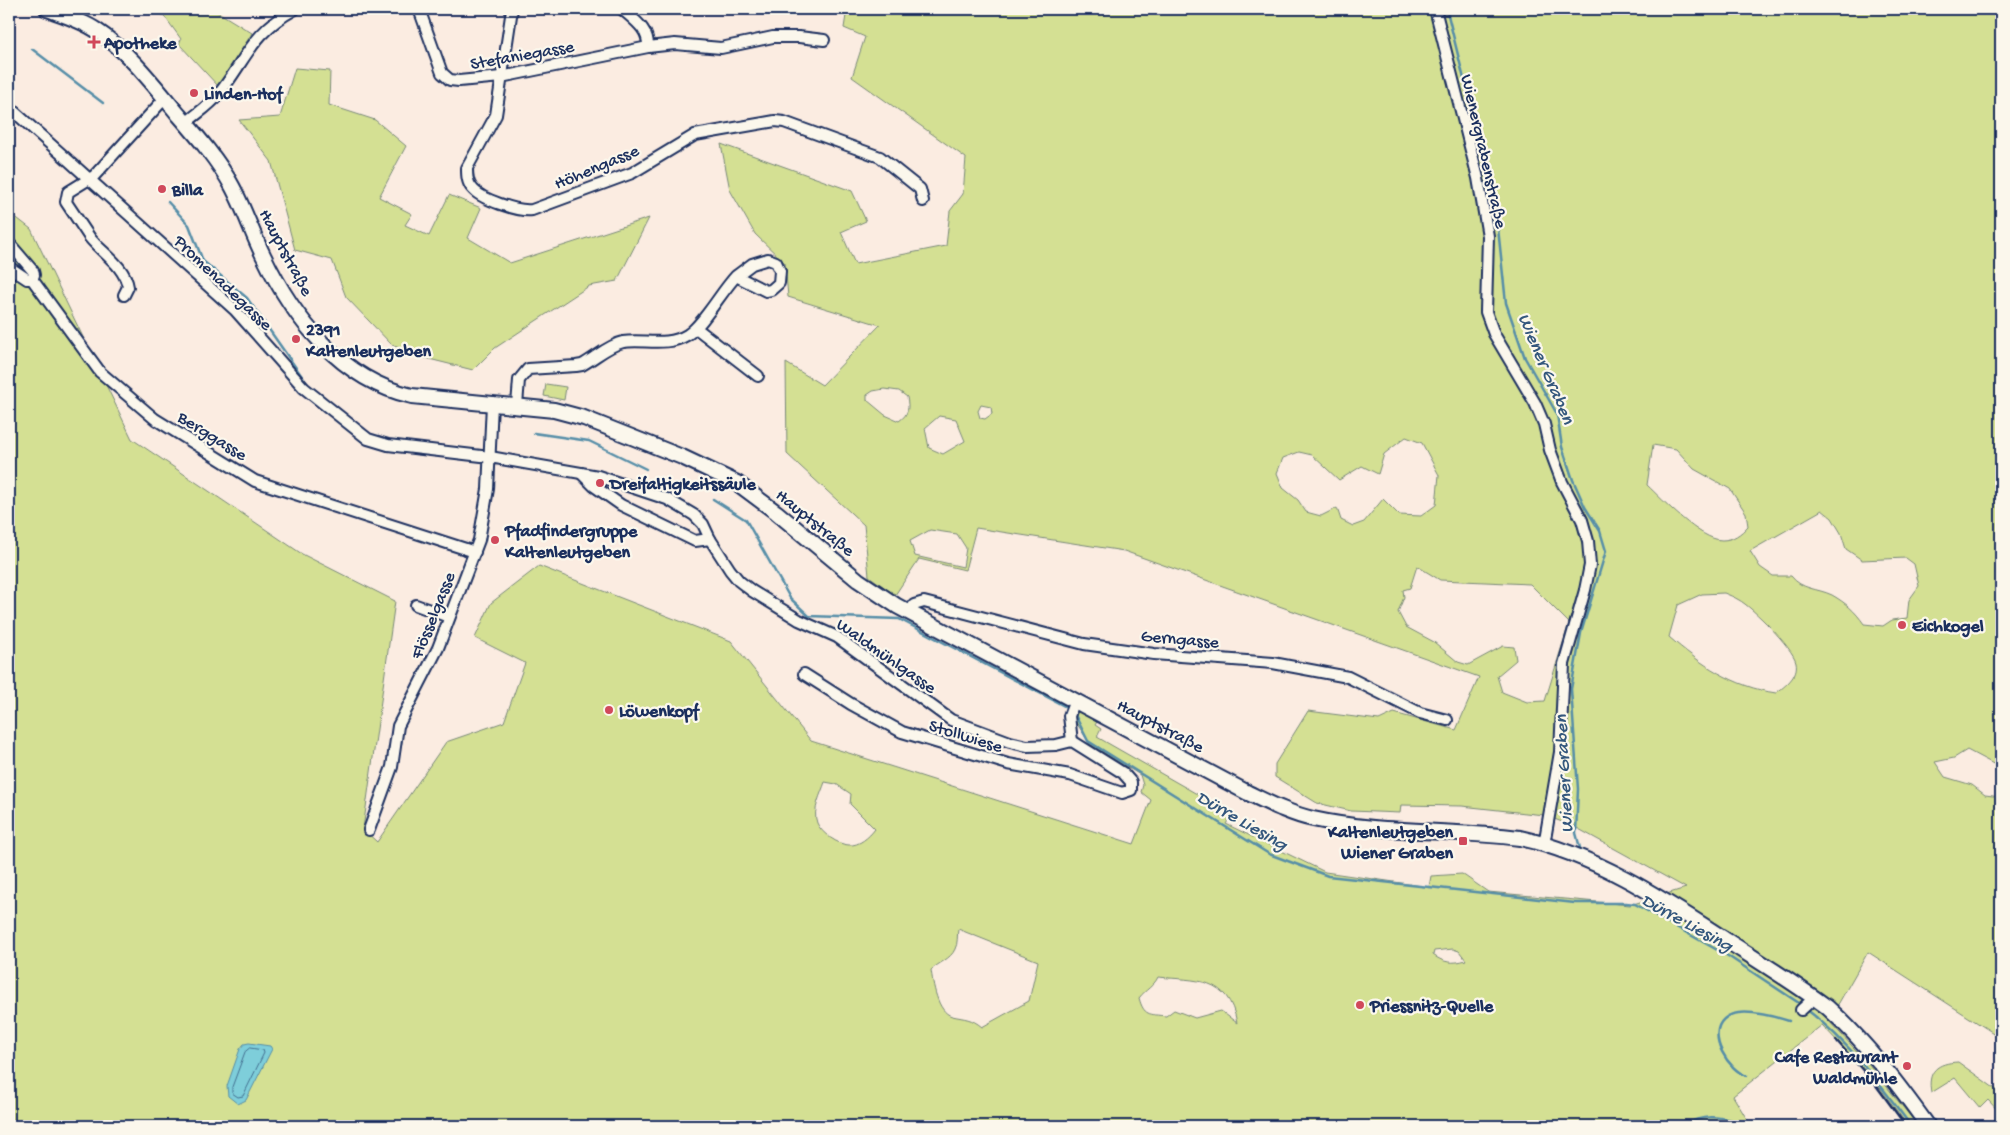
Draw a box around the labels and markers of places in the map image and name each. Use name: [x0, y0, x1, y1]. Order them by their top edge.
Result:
place label: Apotheke: [103, 34, 177, 55]
marker: Apotheke: [88, 36, 100, 48]
place label: Linden-Hof: [204, 85, 284, 106]
marker: Linden-Hof: [188, 87, 200, 99]
place label: Billa: [171, 181, 204, 202]
marker: Billa: [156, 183, 168, 195]
place label: 2391 Kaltenleutgeben: [305, 321, 431, 363]
marker: 2391 Kaltenleutgeben: [290, 333, 302, 345]
place label: Dreifaltigkeitssäule: [608, 475, 756, 496]
marker: Dreifaltigkeitssäule: [594, 477, 606, 489]
place label: Pfadfindergruppe Kaltenleutgeben: [504, 522, 638, 564]
marker: Pfadfindergruppe Kaltenleutgeben: [489, 534, 501, 546]
place label: Eichkogel: [1912, 617, 1984, 638]
marker: Eichkogel: [1896, 619, 1908, 631]
place label: Löwenkopf: [619, 702, 700, 723]
marker: Löwenkopf: [603, 704, 615, 716]
place label: Kaltenleutgeben Wiener Graben: [1327, 823, 1453, 865]
marker: Kaltenleutgeben Wiener Graben: [1457, 835, 1469, 847]
place label: Priessnitz-Quelle: [1369, 997, 1494, 1018]
marker: Priessnitz-Quelle: [1354, 999, 1366, 1011]
place label: Cafe Restaurant Waldmühle: [1774, 1048, 1899, 1090]
marker: Cafe Restaurant Waldmühle: [1901, 1060, 1913, 1072]

